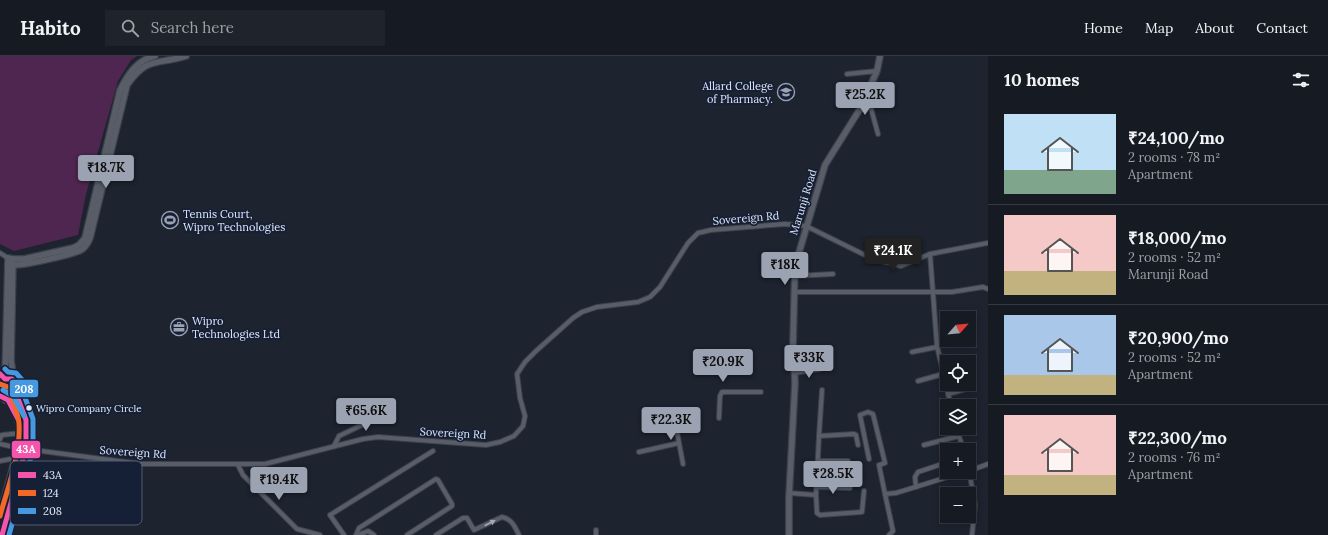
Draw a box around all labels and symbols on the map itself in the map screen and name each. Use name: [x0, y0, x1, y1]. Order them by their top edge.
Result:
place label: Allard College of Pharmacy.: [701, 79, 773, 106]
school or university icon: Allard College of Pharmacy.: [776, 82, 796, 102]
pin: ₹25.2K: [832, 82, 898, 116]
pin: ₹18.7K: [73, 155, 139, 189]
street label: Marunji Road: [786, 167, 820, 237]
place label: Tennis Court, Wipro Technologies: [183, 207, 285, 234]
street label: Sovereign Rd: [712, 208, 780, 228]
sports icon: Tennis Court, Wipro Technologies: [160, 210, 180, 230]
pin: ₹24.1K: [860, 238, 926, 272]
pin: ₹18K: [761, 252, 809, 286]
north arrow: [940, 311, 976, 347]
place label: Wipro Technologies Ltd: [192, 314, 280, 341]
office icon: Wipro Technologies Ltd: [169, 317, 189, 337]
pin: ₹33K: [785, 345, 833, 379]
pin: ₹20.9K: [690, 349, 756, 383]
line badge: 208: [9, 379, 39, 398]
text: 208: [14, 382, 34, 396]
pin: ₹65.6K: [333, 398, 399, 432]
place label: Wipro Company Circle: [36, 402, 142, 415]
marker: Wipro Company Circle: [24, 403, 34, 413]
pin: ₹22.3K: [638, 407, 704, 441]
street label: Sovereign Rd: [419, 424, 487, 442]
line badge: 43A: [11, 440, 41, 459]
text: 43A: [16, 442, 36, 456]
street label: Sovereign Rd: [99, 443, 167, 461]
legend: [10, 461, 142, 525]
pin: ₹28.5K: [800, 461, 866, 495]
pin: ₹19.4K: [246, 467, 312, 501]
text: 43A: [43, 468, 63, 482]
text: 124: [43, 486, 59, 500]
text: 208: [43, 504, 62, 518]
one-way arrow: [484, 519, 496, 526]

